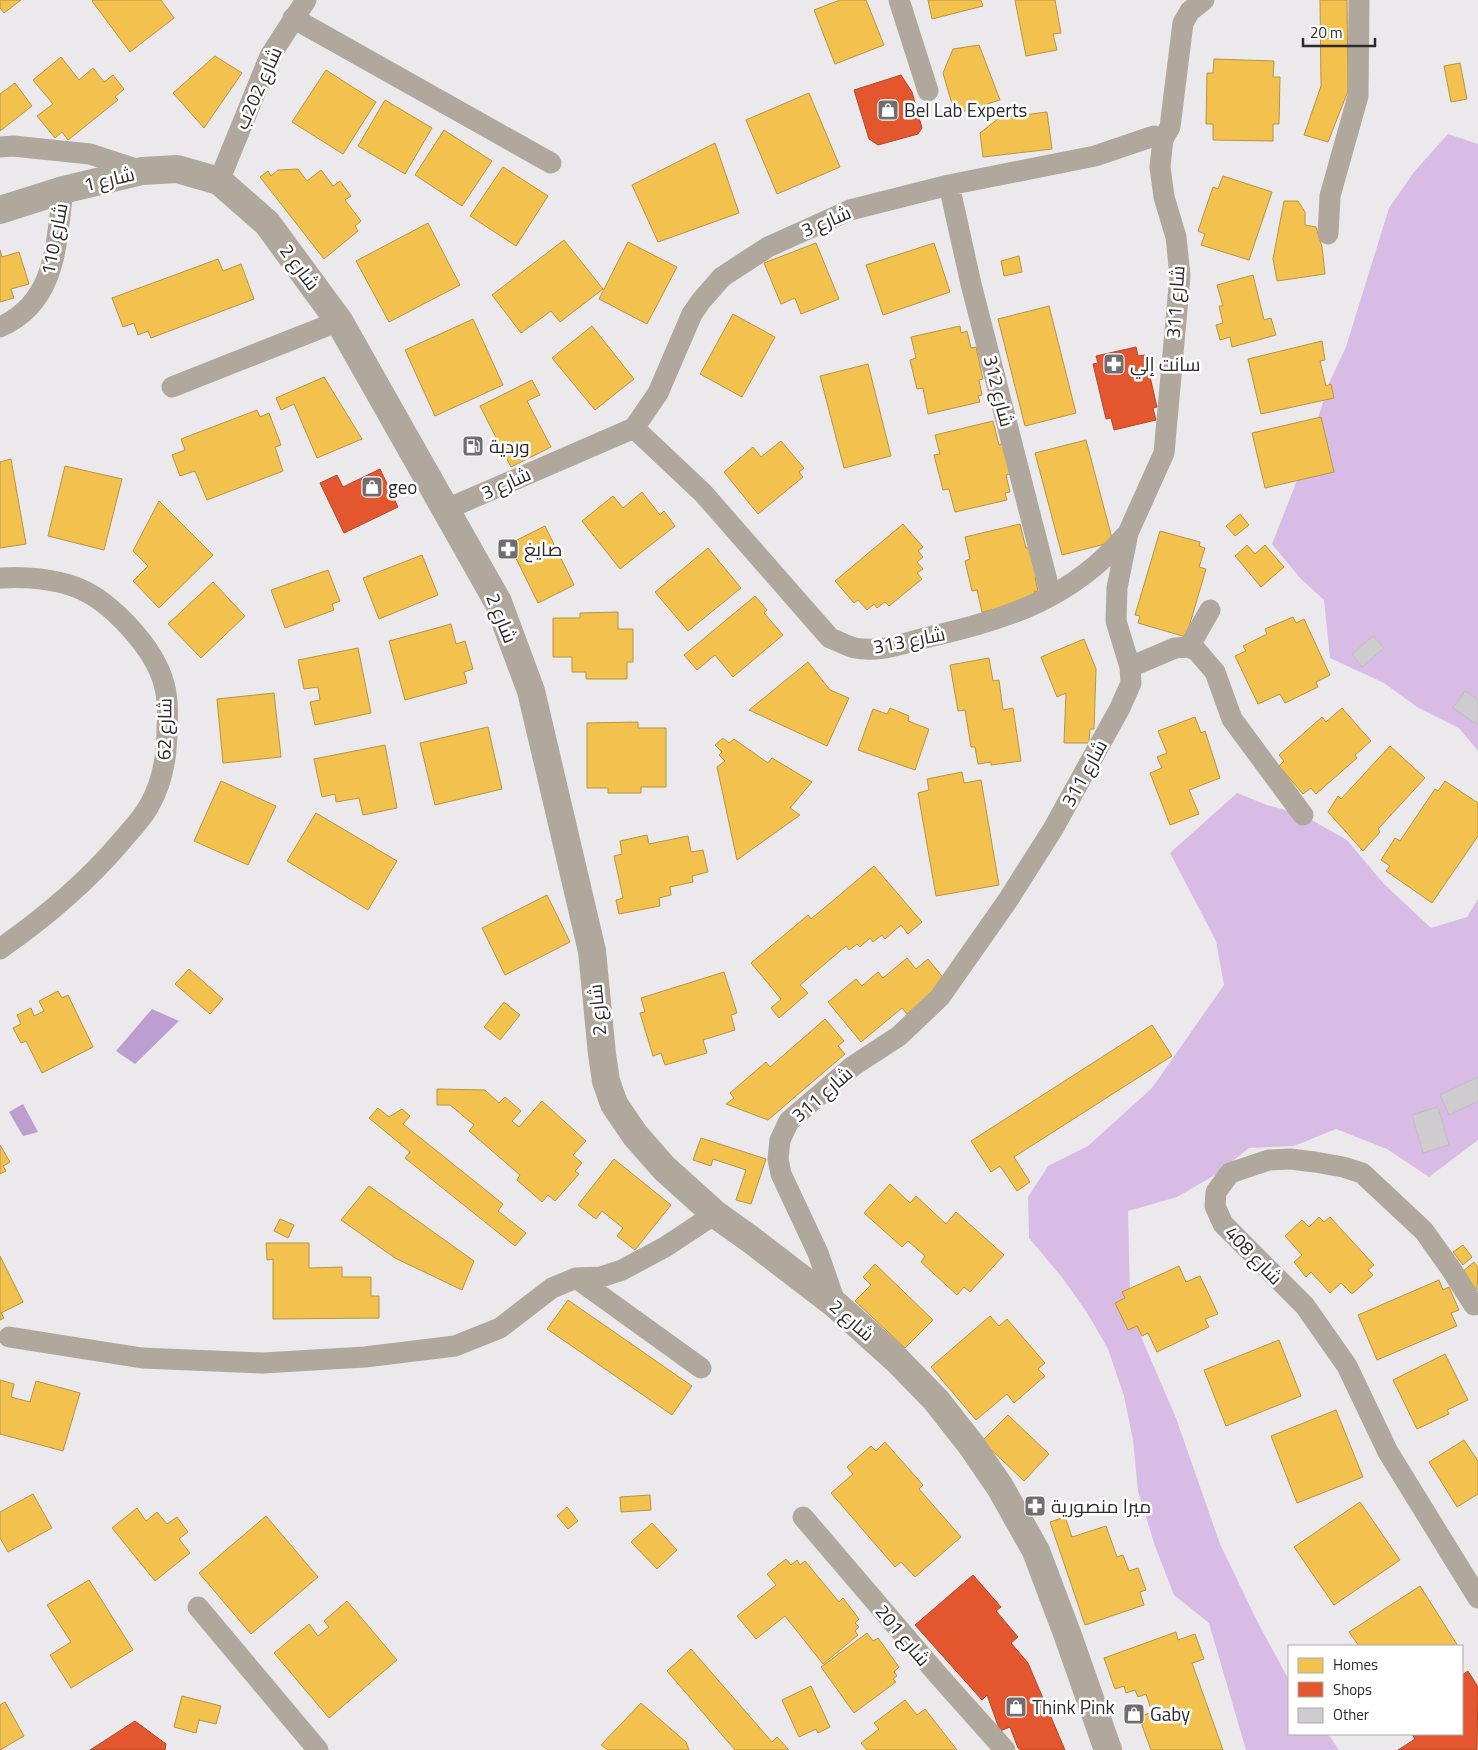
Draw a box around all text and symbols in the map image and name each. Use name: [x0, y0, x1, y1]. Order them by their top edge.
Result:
scale bar: [1303, 15, 1376, 47]
text: 20 m: [1310, 21, 1343, 44]
street label: شارع 202ب: [226, 42, 289, 134]
place label: Bel Lab Experts: [904, 95, 1028, 124]
shop icon: Bel Lab Experts: [876, 98, 900, 122]
street label: شارع 1: [80, 159, 137, 198]
street label: شارع 3: [796, 197, 855, 244]
street label: شارع 110: [32, 200, 75, 277]
street label: شارع 2: [273, 237, 328, 296]
street label: شارع 311: [1157, 265, 1192, 339]
place label: سانت إلي: [1130, 349, 1201, 379]
street label: شارع 312: [977, 352, 1022, 430]
pharmacy icon: سانت إلي: [1102, 352, 1126, 376]
place label: وردية: [489, 431, 530, 460]
fuel station icon: وردية: [461, 434, 485, 458]
street label: شارع 3: [476, 459, 535, 506]
place label: geo: [388, 472, 417, 501]
shop icon: geo: [360, 475, 384, 499]
place label: صايغ: [524, 534, 562, 563]
pharmacy icon: صايغ: [496, 537, 520, 561]
street label: شارع 2: [479, 588, 526, 647]
street label: شارع 313: [870, 618, 947, 661]
street label: شارع 62: [148, 698, 179, 760]
street label: شارع 311: [1053, 734, 1114, 812]
street label: شارع 2: [580, 983, 613, 1037]
street label: شارع 311: [785, 1059, 859, 1128]
street label: شارع 408: [1219, 1218, 1290, 1291]
street label: شارع 2: [823, 1292, 881, 1348]
place label: ميرا منصورية: [1051, 1491, 1151, 1520]
pharmacy icon: ميرا منصورية: [1023, 1494, 1047, 1518]
street label: شارع 201: [869, 1597, 938, 1672]
legend: [1288, 1645, 1463, 1735]
text: Homes: [1333, 1653, 1378, 1676]
text: Shops: [1333, 1678, 1372, 1701]
place label: Think Pink: [1032, 1692, 1115, 1721]
shop icon: Think Pink: [1004, 1695, 1028, 1719]
place label: Gaby: [1150, 1699, 1190, 1728]
shop icon: Gaby: [1122, 1702, 1146, 1726]
text: Other: [1333, 1703, 1369, 1726]

